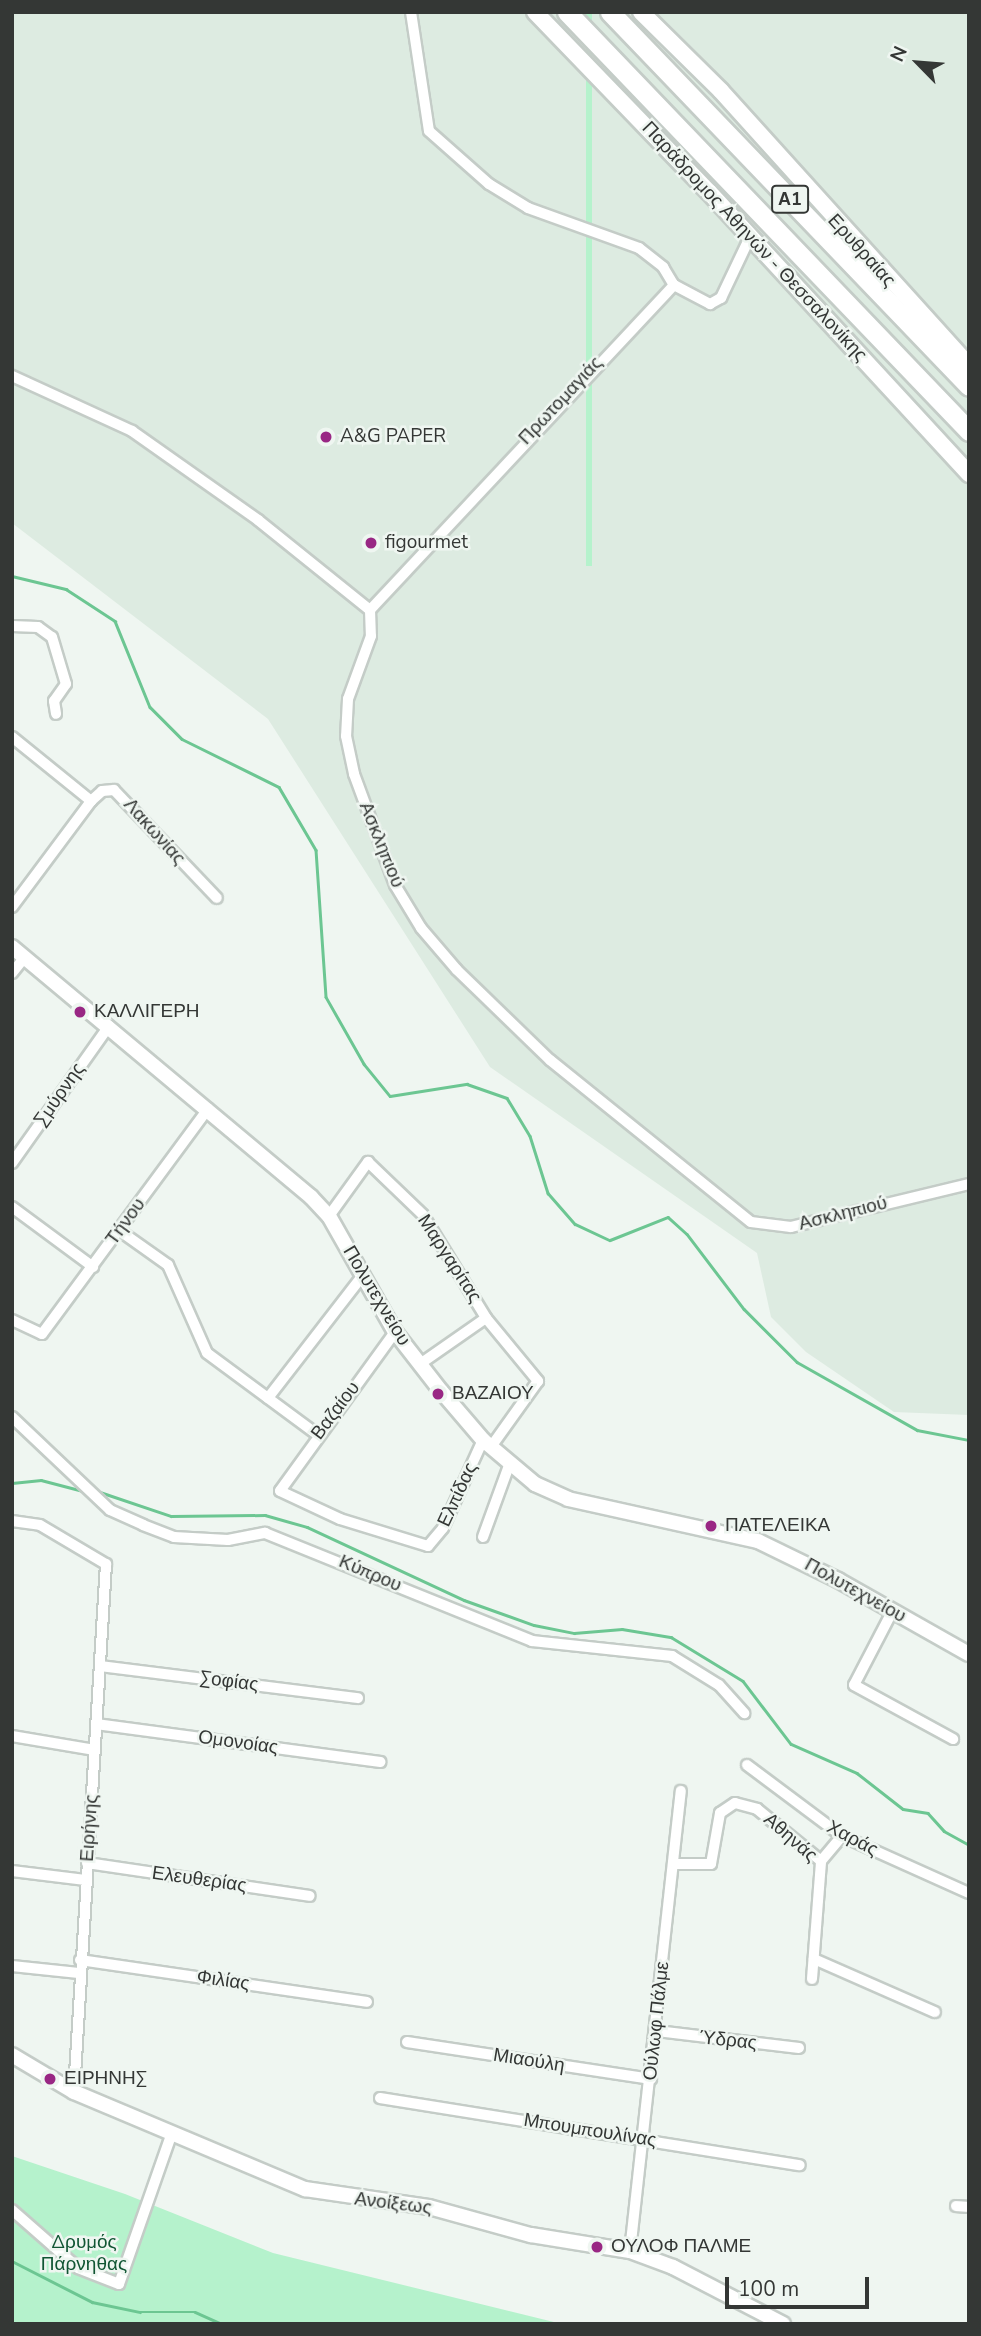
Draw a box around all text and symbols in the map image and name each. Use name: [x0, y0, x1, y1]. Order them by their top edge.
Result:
north arrow: [883, 28, 953, 98]
text: N: [884, 42, 914, 66]
street label: Παράδρομος Αθηνών - Θεσσαλονίκης: [637, 117, 871, 367]
road number: Α1: [771, 184, 809, 214]
street label: Ερυθραίας: [822, 210, 900, 292]
street label: Πρωτομαγιάς: [514, 352, 608, 450]
place label: A&G PAPER: [340, 426, 446, 448]
marker: A&G PAPER: [318, 429, 334, 445]
place label: figourmet: [385, 532, 468, 554]
marker: figourmet: [363, 535, 379, 551]
street label: Λακωνίας: [118, 794, 190, 870]
street label: Ασκληπιού: [354, 799, 408, 891]
place label: ΚΑΛΛΙΓΕΡΗ: [94, 1001, 200, 1023]
marker: ΚΑΛΛΙΓΕΡΗ: [72, 1004, 88, 1020]
street label: Σμύρνης: [30, 1059, 90, 1131]
street label: Ασκληπιού: [796, 1192, 890, 1236]
street label: Τήνου: [101, 1194, 151, 1250]
street label: Μαργαρίτας: [412, 1211, 486, 1307]
street label: Πολυτεχνείου: [337, 1242, 415, 1350]
street label: Βαζαίου: [307, 1377, 365, 1445]
place label: ΒΑΖΑΙΟΥ: [452, 1383, 534, 1405]
marker: ΒΑΖΑΙΟΥ: [430, 1386, 446, 1402]
street label: Ελπίδας: [433, 1459, 483, 1531]
place label: ΠΑΤΕΛΕΙΚΑ: [725, 1515, 830, 1537]
marker: ΠΑΤΕΛΕΙΚΑ: [703, 1518, 719, 1534]
street label: Κύπρου: [335, 1551, 405, 1597]
street label: Πολυτεχνείου: [800, 1554, 910, 1628]
street label: Σοφίας: [199, 1667, 259, 1697]
street label: Ομονοίας: [197, 1726, 279, 1760]
street label: Ειρήνης: [76, 1794, 104, 1862]
street label: Αθηνάς: [759, 1809, 821, 1867]
street label: Χαράς: [823, 1816, 881, 1862]
street label: Ελευθερίας: [150, 1862, 248, 1898]
street label: Ούλωφ Πάλμε: [639, 1960, 675, 2082]
street label: Φιλίας: [195, 1966, 251, 1996]
street label: Ύδρας: [698, 2027, 758, 2055]
street label: Μιαούλη: [492, 2044, 566, 2078]
place label: ΕΙΡΗΝΗΣ: [64, 2068, 147, 2090]
marker: ΕΙΡΗΝΗΣ: [42, 2071, 58, 2087]
street label: Μπουμπουλίνας: [522, 2109, 658, 2153]
street label: Ανοίξεως: [353, 2188, 433, 2220]
park label: Δρυμός Πάρνηθας: [41, 2232, 127, 2276]
place label: ΟΥΛΟΦ ΠΑΛΜΕ: [611, 2236, 751, 2258]
marker: ΟΥΛΟΦ ΠΑΛΜΕ: [589, 2239, 605, 2255]
scale bar: [729, 2262, 872, 2306]
text: 100 m: [738, 2275, 799, 2303]

